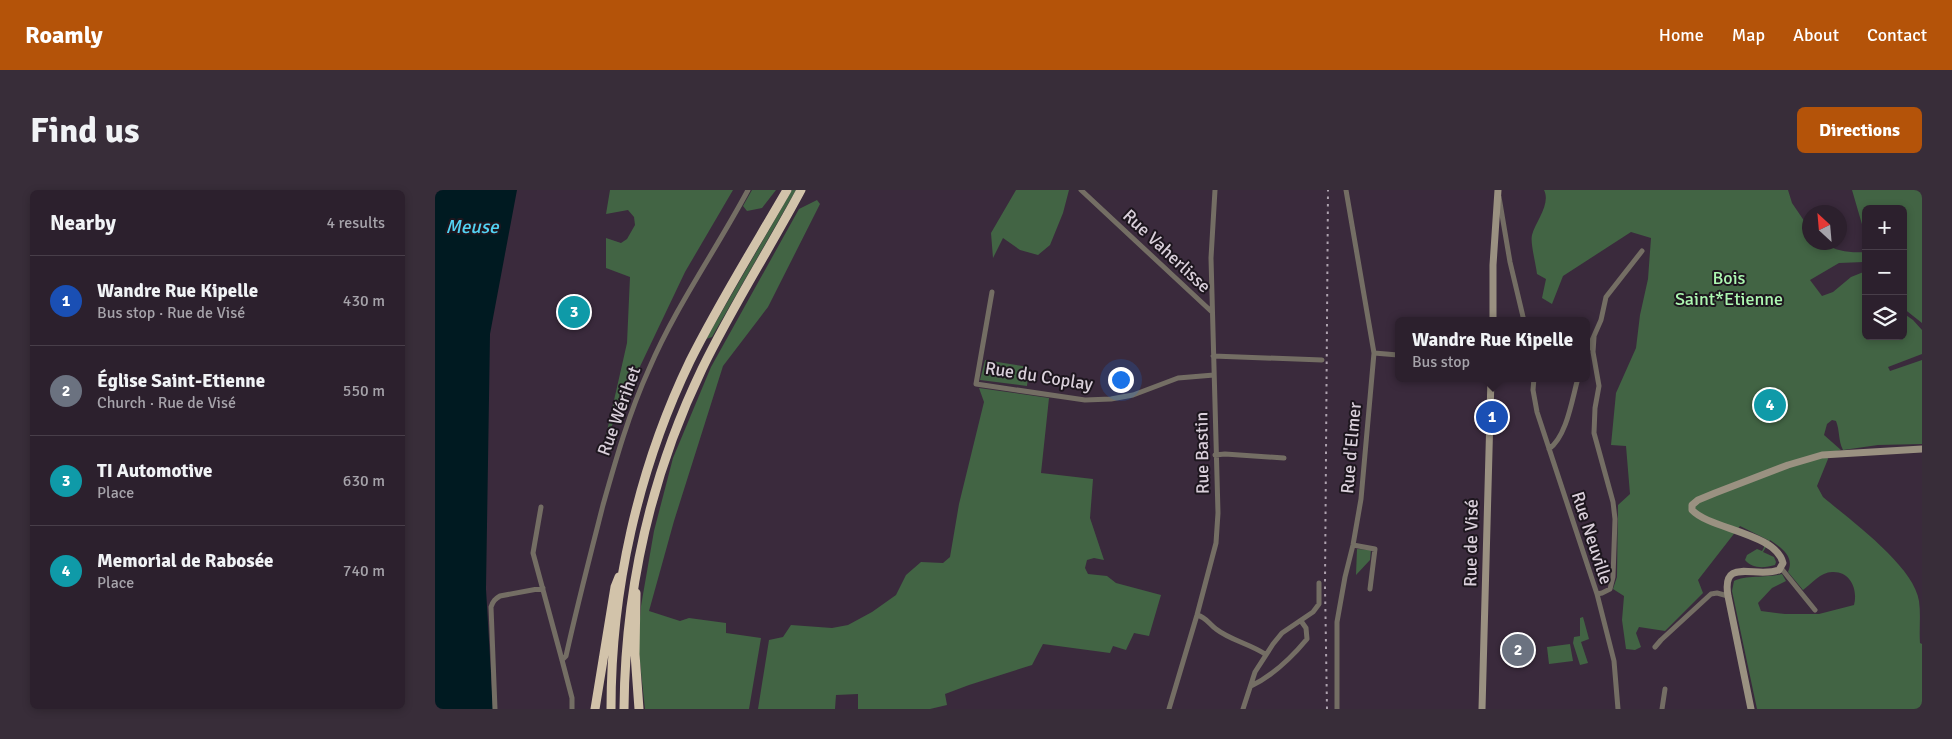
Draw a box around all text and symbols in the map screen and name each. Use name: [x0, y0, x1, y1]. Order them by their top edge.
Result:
text: Roamly: [25, 20, 103, 50]
text: Home: [1659, 24, 1704, 46]
text: Map: [1732, 24, 1765, 46]
text: About: [1793, 24, 1839, 46]
text: Contact: [1867, 24, 1927, 46]
button: Directions: [1797, 107, 1922, 153]
text: Find us: [30, 109, 140, 152]
street label: Rue Vaherlisse: [1118, 205, 1216, 297]
north arrow: [1802, 205, 1847, 250]
map controls: [1862, 205, 1907, 340]
button: +: [1862, 205, 1907, 250]
text: Nearby: [50, 210, 116, 236]
text: 4 results: [326, 213, 385, 233]
water label: Meuse: [445, 215, 500, 239]
button: −: [1862, 250, 1907, 295]
park label: Bois Saint*Etienne: [1675, 267, 1783, 310]
text: Wandre Rue Kipelle: [97, 279, 258, 303]
text: 1: [62, 291, 70, 311]
text: 430 m: [343, 291, 385, 311]
pin: 3: [558, 293, 590, 331]
button: layers: [1862, 295, 1907, 340]
text: Bus stop · Rue de Visé: [97, 303, 245, 323]
popup: [1395, 317, 1590, 382]
text: Wandre Rue Kipelle: [1412, 328, 1573, 352]
text: Bus stop: [1412, 352, 1470, 372]
street label: Rue du Coplay: [984, 357, 1095, 395]
street label: Rue Wérihet: [593, 363, 645, 459]
your location: [1108, 367, 1134, 393]
text: Église Saint-Etienne: [97, 369, 265, 393]
text: 2: [62, 381, 70, 401]
text: 550 m: [343, 381, 385, 401]
pin: 4: [1754, 386, 1786, 424]
text: Church · Rue de Visé: [97, 393, 236, 413]
pin: 1: [1476, 398, 1508, 436]
street label: Rue d'Elmer: [1336, 401, 1366, 495]
street label: Rue Bastin: [1190, 412, 1214, 494]
text: TI Automotive: [97, 459, 212, 483]
text: 3: [62, 471, 70, 491]
text: 630 m: [343, 471, 385, 491]
text: Place: [97, 483, 134, 503]
street label: Rue Neuville: [1567, 489, 1617, 587]
street label: Rue de Visé: [1459, 499, 1483, 587]
text: Memorial de Rabosée: [97, 549, 274, 573]
text: 4: [62, 561, 70, 581]
text: 740 m: [343, 561, 385, 581]
text: Place: [97, 573, 134, 593]
pin: 2: [1502, 631, 1534, 669]

